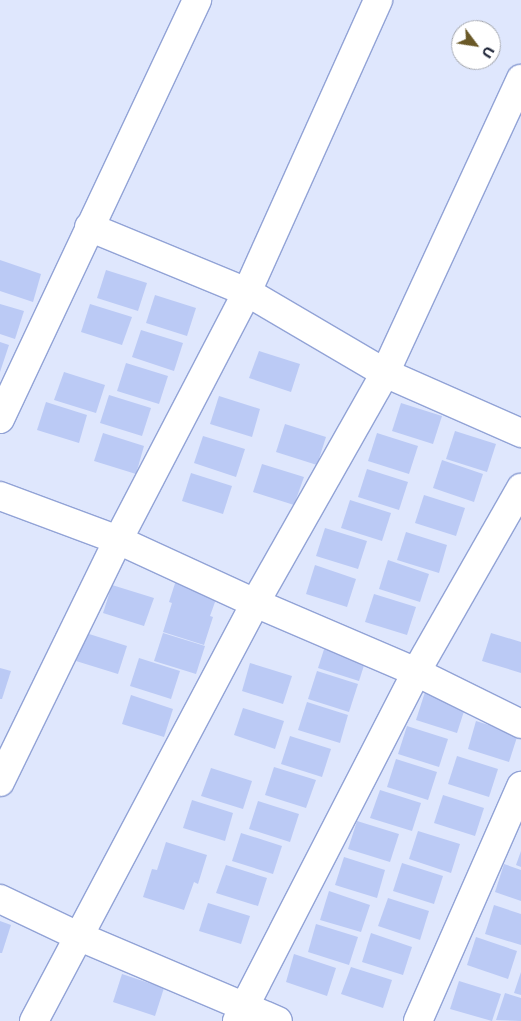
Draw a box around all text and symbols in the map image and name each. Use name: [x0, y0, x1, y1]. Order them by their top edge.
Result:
north arrow: [451, 20, 501, 70]
text: U: [477, 43, 499, 62]

